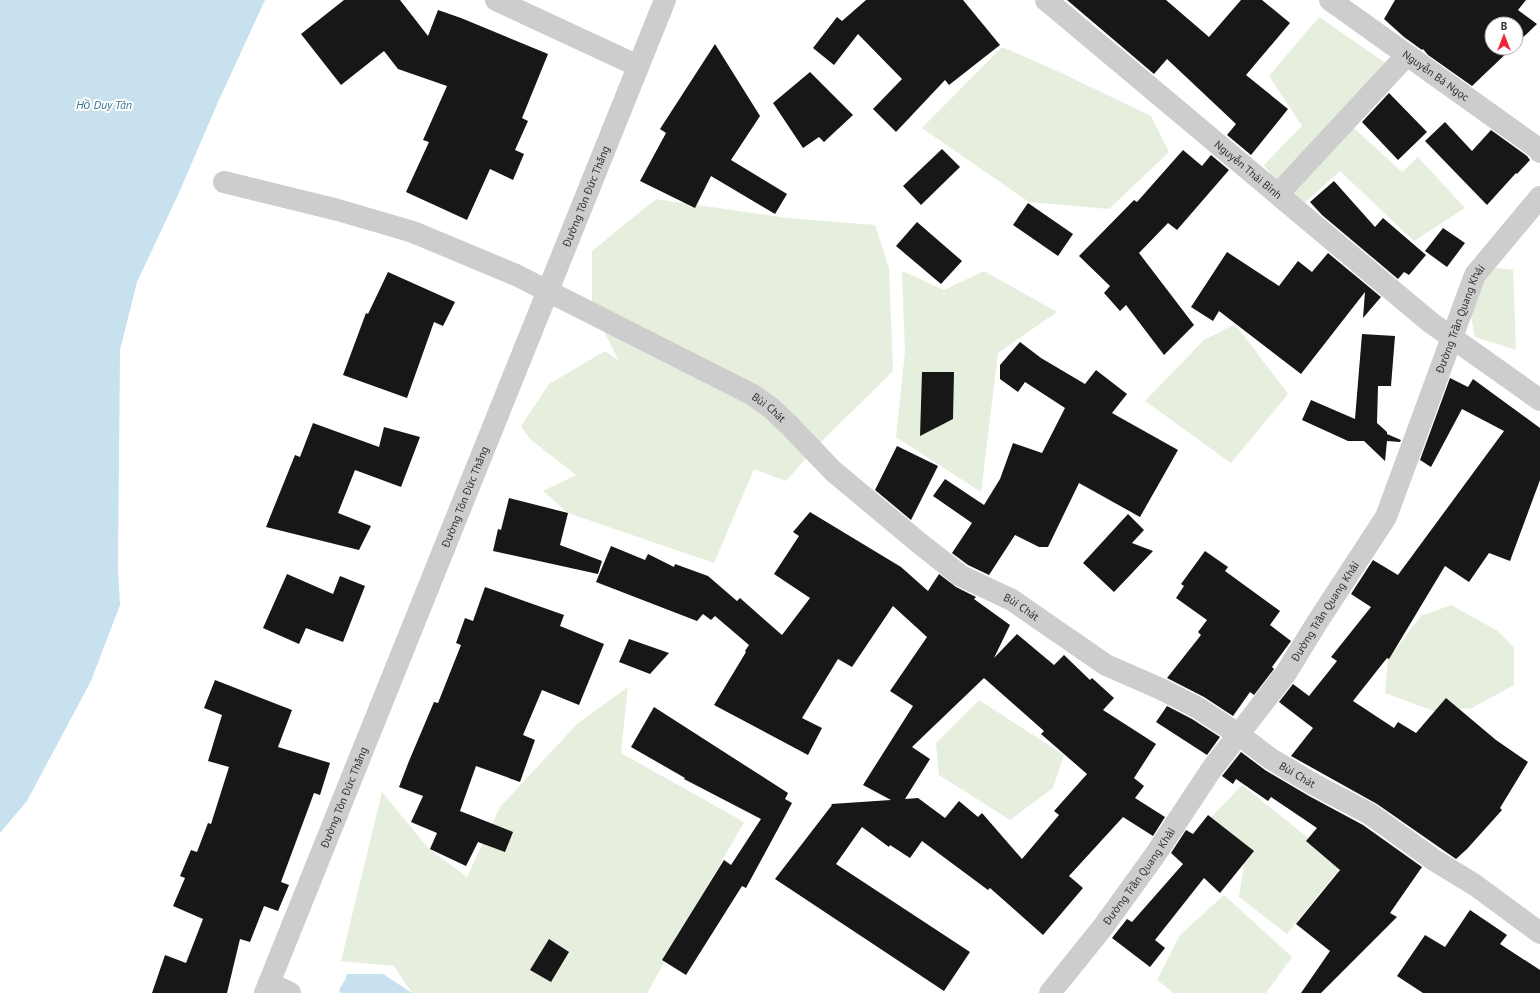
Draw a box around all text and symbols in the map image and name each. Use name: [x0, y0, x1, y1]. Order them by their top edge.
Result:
north arrow: [1484, 16, 1524, 56]
text: B: [1501, 19, 1508, 33]
street label: Nguyễn Bá Ngọc: [1400, 47, 1472, 104]
water label: Hồ Duy Tân: [76, 97, 132, 112]
street label: Nguyễn Thái Bình: [1212, 137, 1285, 202]
street label: Đường Tôn Đức Thắng: [559, 144, 613, 250]
street label: Đường Trần Quang Khải: [1432, 261, 1488, 376]
street label: Bùi Chát: [749, 389, 789, 426]
street label: Đường Tôn Đức Thắng: [438, 444, 492, 550]
street label: Đường Trần Quang Khải: [1287, 559, 1362, 665]
street label: Bùi Chát: [1002, 590, 1042, 624]
street label: Đường Tôn Đức Thắng: [317, 745, 370, 851]
street label: Bùi Chát: [1277, 758, 1318, 791]
street label: Đường Trần Quang Khải: [1099, 825, 1178, 928]

